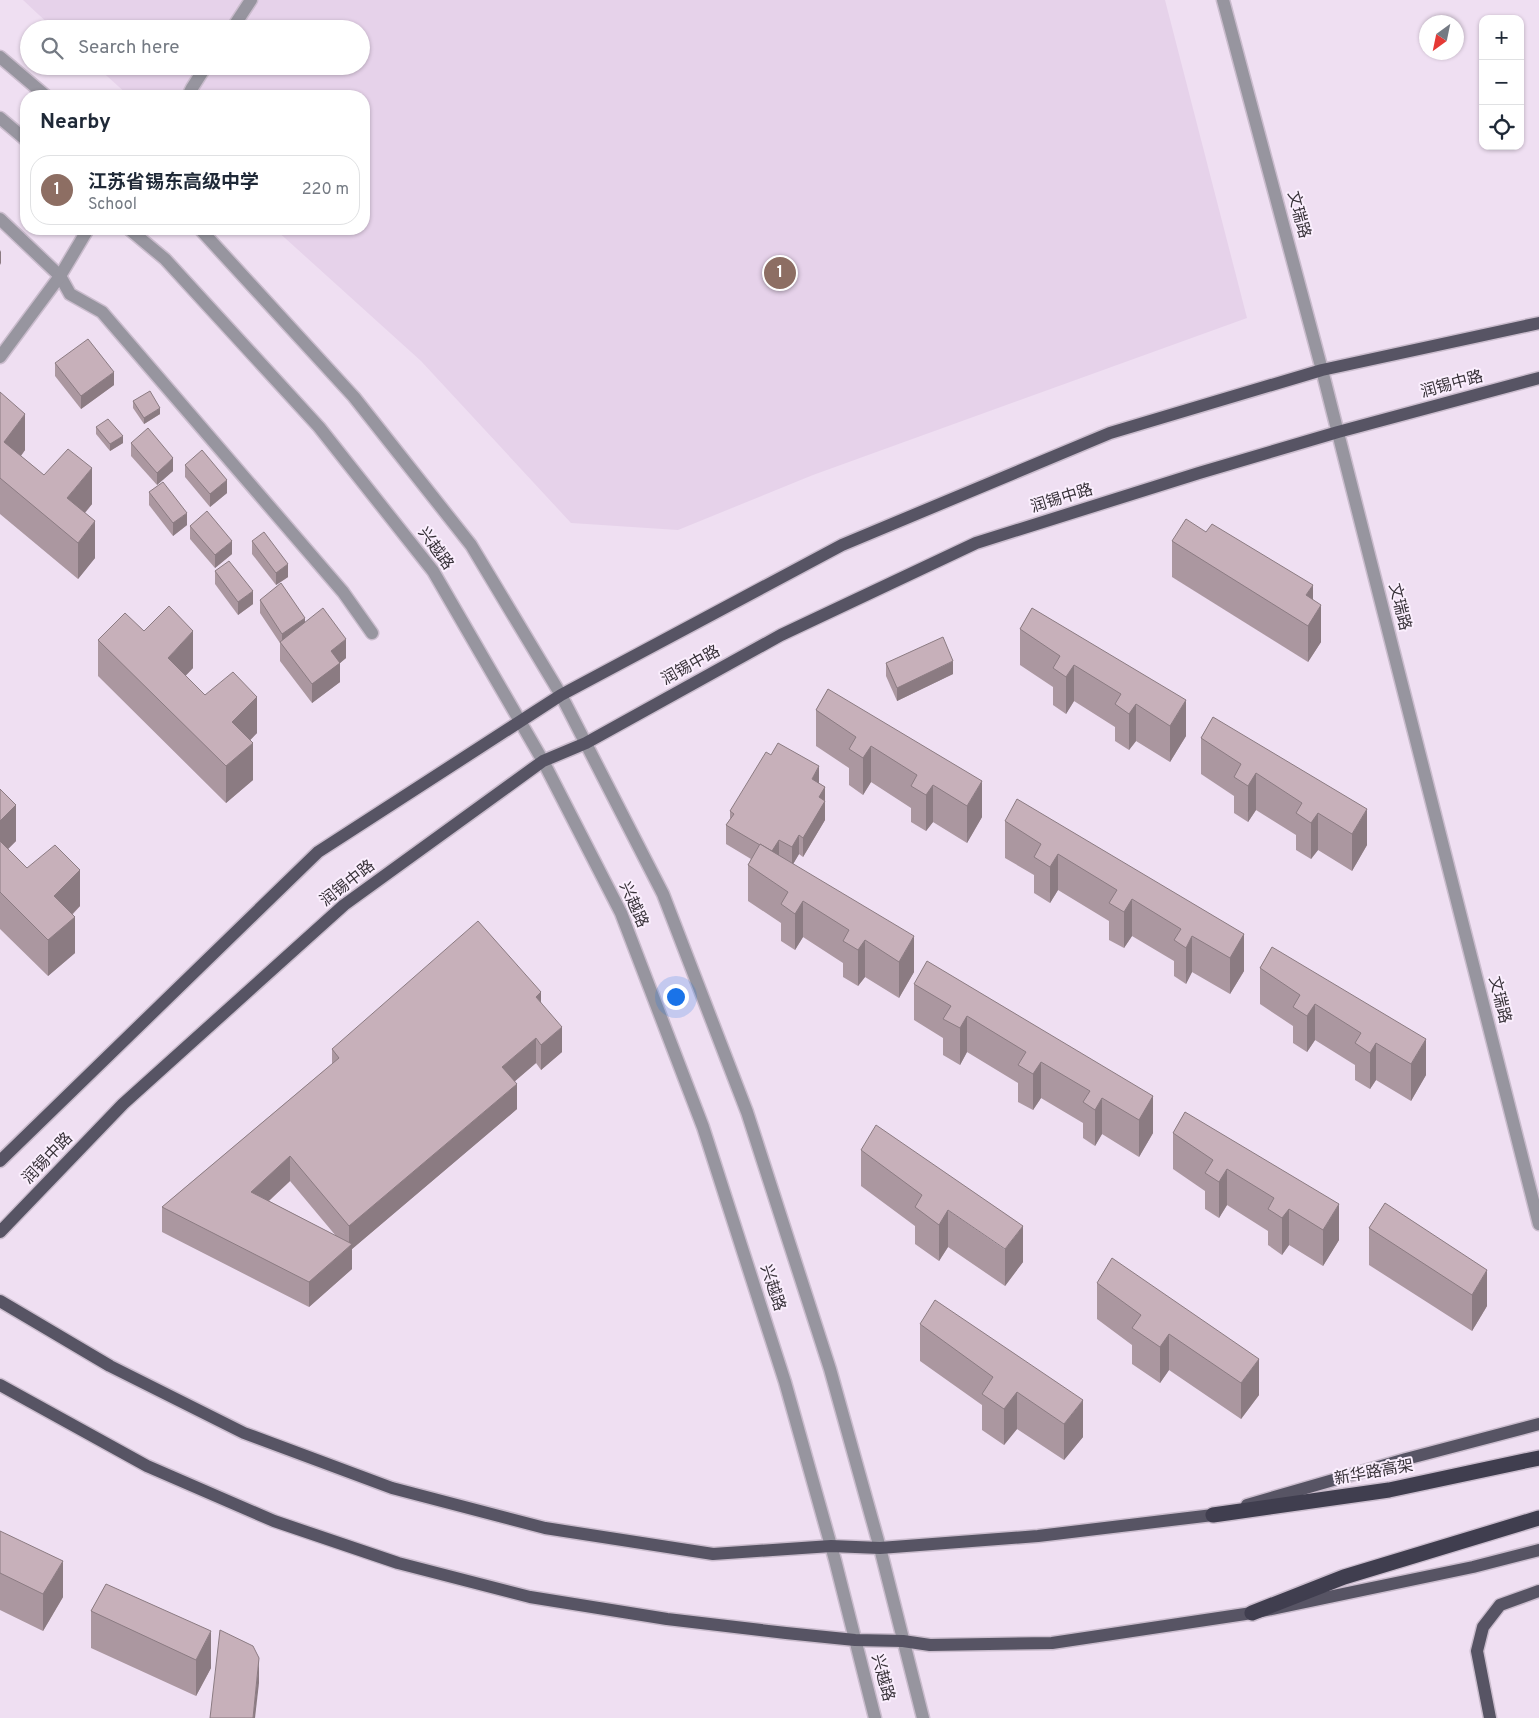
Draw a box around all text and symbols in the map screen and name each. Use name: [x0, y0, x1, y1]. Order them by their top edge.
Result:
north arrow: [1419, 15, 1464, 60]
map controls: [1479, 15, 1524, 150]
button: +: [1479, 15, 1524, 60]
search box: [20, 20, 370, 75]
icon: search: [38, 34, 66, 62]
text: Search here: [78, 36, 180, 60]
button: −: [1479, 60, 1524, 105]
button: locate: [1479, 105, 1524, 150]
text: Nearby: [40, 109, 111, 136]
text: 江苏省锡东高级中学: [88, 171, 259, 195]
text: 1: [54, 180, 60, 200]
text: 220 m: [302, 180, 349, 200]
street label: 文瑞路: [1282, 189, 1314, 241]
text: School: [88, 195, 137, 215]
pin: 1: [764, 254, 796, 292]
street label: 润锡中路: [1418, 367, 1486, 403]
street label: 润锡中路: [1028, 480, 1096, 518]
street label: 兴越路: [413, 524, 457, 574]
street label: 文瑞路: [1383, 581, 1415, 633]
street label: 润锡中路: [658, 642, 724, 690]
street label: 润锡中路: [317, 856, 379, 912]
street label: 兴越路: [614, 879, 652, 931]
street label: 文瑞路: [1483, 974, 1515, 1026]
your location: [663, 984, 689, 1010]
street label: 润锡中路: [19, 1129, 77, 1189]
street label: 兴越路: [755, 1262, 789, 1314]
street label: 新华路高架: [1333, 1456, 1415, 1490]
street label: 兴越路: [866, 1652, 898, 1704]

